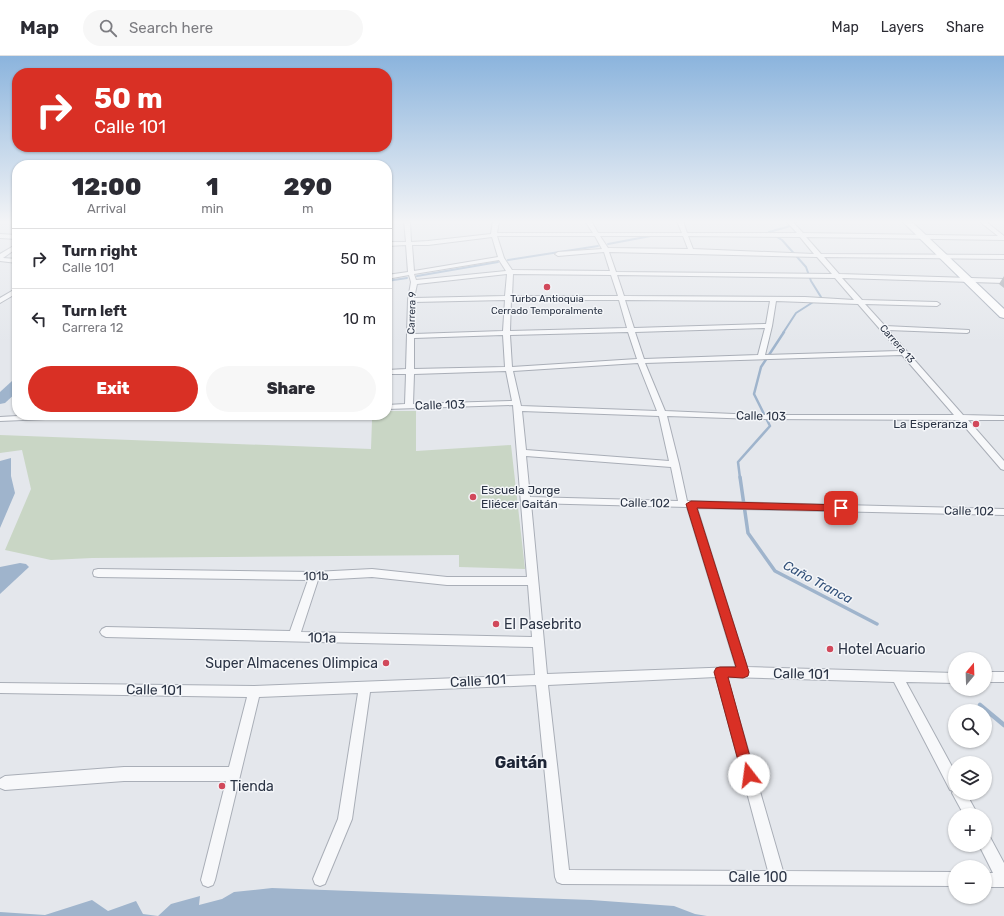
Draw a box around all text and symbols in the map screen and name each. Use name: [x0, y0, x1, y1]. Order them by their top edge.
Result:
search box: [83, 10, 363, 46]
text: Map: [20, 16, 59, 39]
icon: search: [97, 17, 119, 39]
text: Search here: [129, 19, 213, 37]
text: Map: [832, 19, 859, 36]
text: Layers: [881, 19, 924, 36]
text: Share: [946, 19, 984, 36]
text: 50 m: [94, 82, 163, 115]
icon: right: [28, 84, 80, 136]
text: Calle 101: [94, 116, 166, 138]
text: 12:00: [72, 173, 141, 201]
text: 1: [206, 173, 219, 201]
text: 290: [283, 173, 332, 201]
text: Arrival: [87, 201, 126, 216]
text: min: [201, 201, 224, 216]
text: m: [302, 201, 314, 216]
text: Turn right: [62, 242, 137, 260]
icon: right: [28, 248, 50, 270]
text: 50 m: [341, 250, 376, 268]
text: Calle 101: [62, 260, 114, 275]
marker: Turbo Antioquia Cerrado Temporalmente: [542, 282, 552, 292]
street label: Carrera 9: [405, 291, 419, 335]
place label: Turbo Antioquia Cerrado Temporalmente: [491, 293, 603, 317]
text: Turn left: [62, 302, 127, 320]
icon: left: [28, 308, 50, 330]
text: 10 m: [343, 310, 376, 328]
text: Carrera 12: [62, 320, 123, 335]
street label: Carrera 13: [877, 322, 917, 366]
button: Exit: [28, 366, 198, 412]
button: Share: [206, 366, 376, 412]
street label: Calle 103: [415, 397, 465, 413]
street label: Calle 103: [736, 409, 786, 423]
place label: La Esperanza: [893, 417, 968, 431]
marker: La Esperanza: [971, 419, 981, 429]
place label: Escuela Jorge Eliécer Gaitán: [481, 483, 561, 511]
pin: [824, 491, 858, 525]
marker: Escuela Jorge Eliécer Gaitán: [468, 492, 478, 502]
street label: Calle 102: [620, 496, 670, 510]
icon: arrive: [830, 497, 852, 519]
street label: Calle 102: [944, 504, 994, 518]
water label: Caño Tranca: [781, 557, 856, 607]
street label: 101b: [303, 569, 329, 583]
place label: El Pasebrito: [504, 616, 581, 633]
marker: El Pasebrito: [491, 619, 501, 629]
street label: 101a: [308, 629, 336, 647]
place label: Hotel Acuario: [838, 641, 926, 658]
marker: Hotel Acuario: [825, 644, 835, 654]
north arrow: [948, 652, 992, 696]
map controls: [948, 652, 992, 904]
place label: Super Almacenes Olimpica: [205, 655, 378, 672]
marker: Super Almacenes Olimpica: [381, 658, 391, 668]
street label: Calle 101: [773, 665, 829, 683]
street label: Calle 101: [450, 671, 506, 691]
street label: Calle 101: [126, 681, 182, 699]
button: search: [948, 704, 992, 748]
district label: Gaitán: [495, 753, 547, 772]
position arrow: [728, 754, 770, 796]
button: layers: [948, 756, 992, 800]
place label: Tienda: [230, 778, 274, 795]
marker: Tienda: [217, 781, 227, 791]
button: +: [948, 808, 992, 852]
button: −: [948, 860, 992, 904]
street label: Calle 100: [729, 869, 788, 886]

